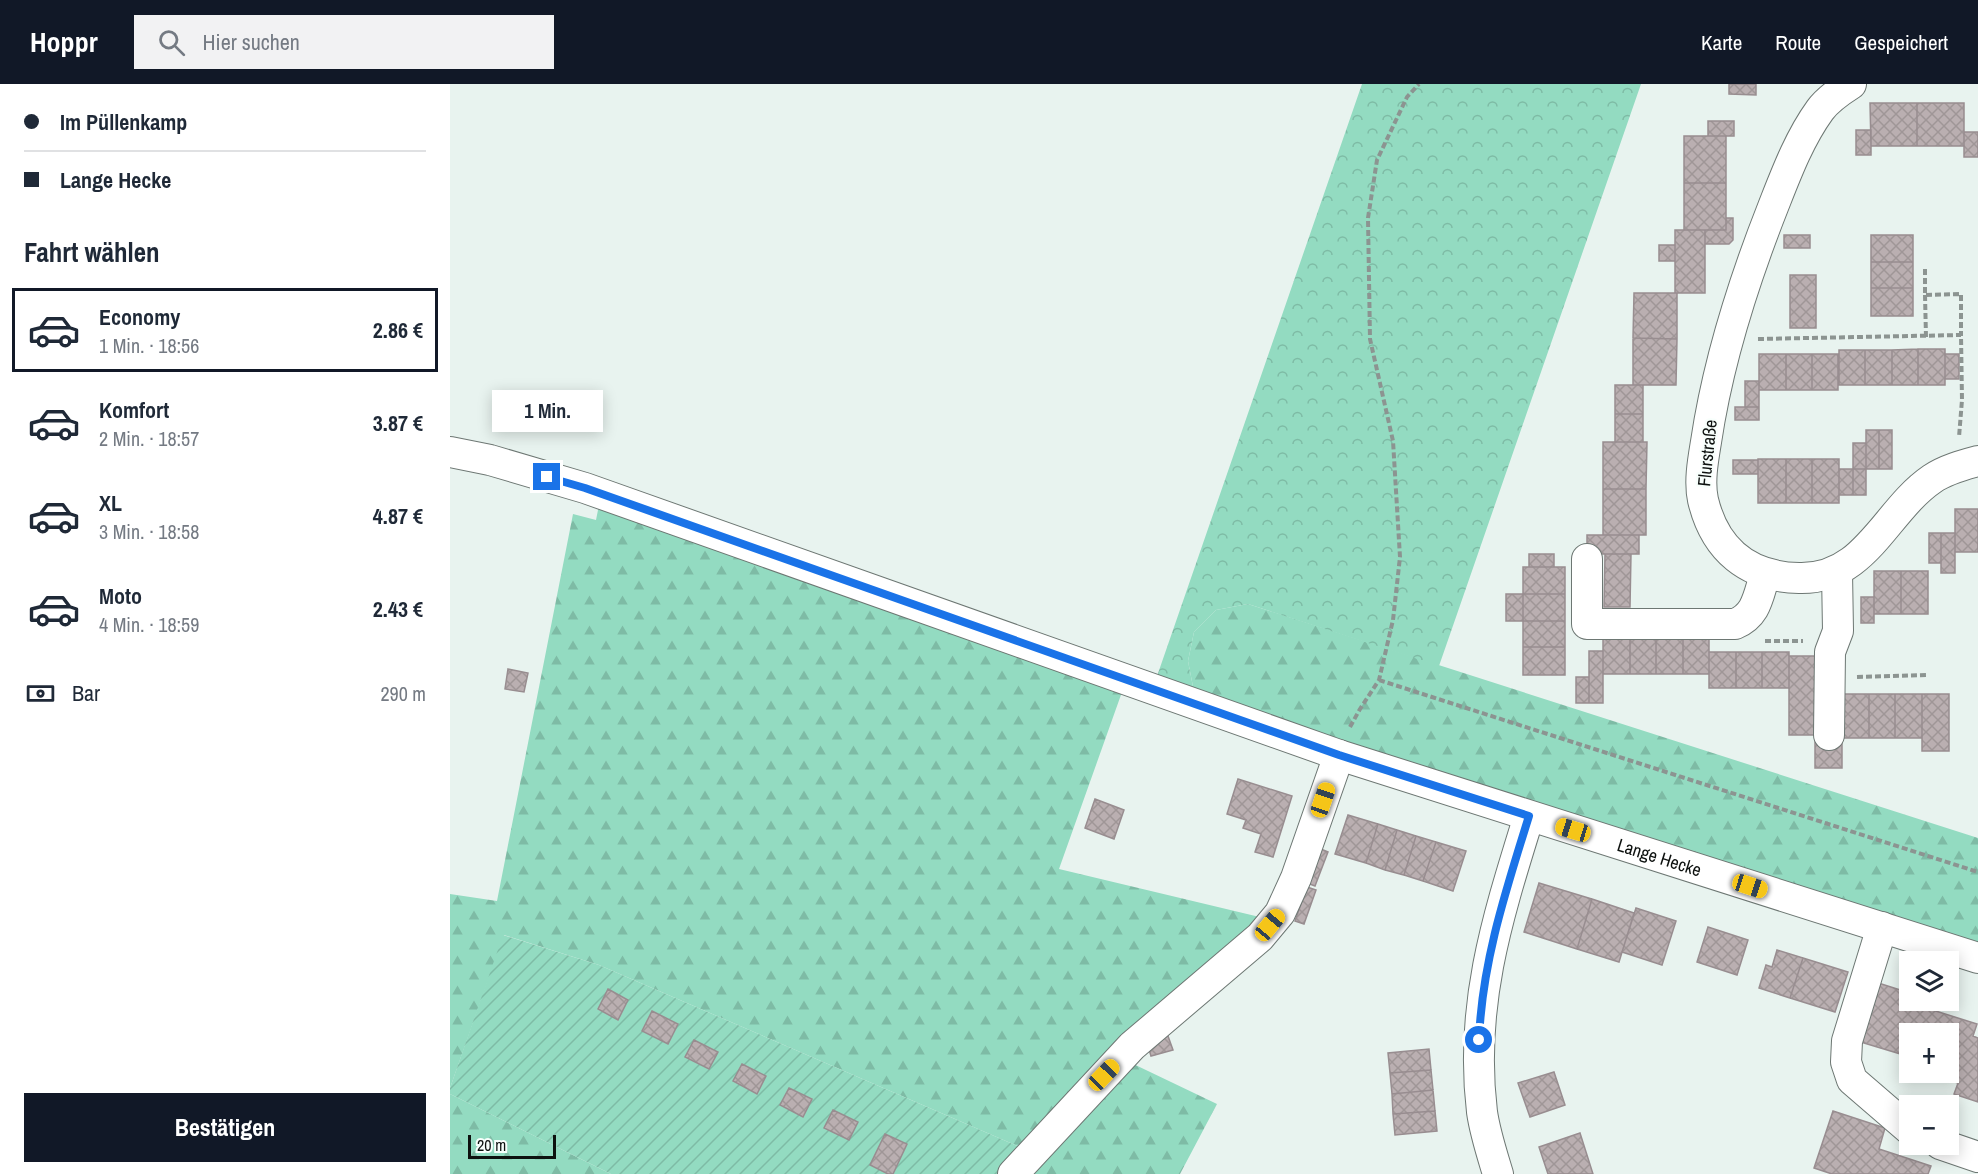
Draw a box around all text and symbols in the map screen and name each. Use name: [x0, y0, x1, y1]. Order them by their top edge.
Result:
search box: [134, 15, 554, 69]
text: Hoppr: [30, 23, 98, 61]
icon: search: [155, 26, 188, 59]
text: Hier suchen: [203, 27, 300, 57]
text: Karte: [1701, 28, 1742, 57]
text: Route: [1775, 28, 1821, 57]
text: Gespeichert: [1854, 28, 1948, 57]
text: Im Püllenkamp: [60, 107, 187, 137]
text: Lange Hecke: [60, 165, 171, 195]
text: Fahrt wählen: [24, 234, 160, 270]
text: Economy: [99, 302, 180, 332]
icon: car: [27, 303, 81, 357]
text: 2.86 €: [373, 315, 423, 345]
text: 1 Min. · 18:56: [99, 332, 199, 359]
callout: 1 Min.: [492, 390, 602, 432]
text: Komfort: [99, 395, 169, 425]
icon: car: [27, 396, 81, 450]
text: 1 Min.: [524, 397, 571, 424]
text: 3.87 €: [373, 408, 423, 438]
street label: Flurstraße: [1691, 418, 1723, 488]
text: 2 Min. · 18:57: [99, 425, 199, 452]
route end: [533, 463, 560, 490]
text: XL: [99, 488, 122, 518]
icon: car: [27, 489, 81, 543]
text: 4.87 €: [373, 501, 423, 531]
text: 3 Min. · 18:58: [99, 518, 199, 545]
text: Moto: [99, 581, 142, 611]
icon: car: [27, 582, 81, 636]
text: 2.43 €: [373, 594, 423, 624]
text: 4 Min. · 18:59: [99, 611, 199, 638]
icon: cash: [24, 677, 57, 710]
text: Bar: [72, 678, 100, 708]
text: 290 m: [380, 680, 426, 707]
car: [1309, 780, 1337, 820]
car: [1553, 816, 1593, 844]
street label: Lange Hecke: [1614, 832, 1705, 882]
car: [1730, 872, 1770, 900]
car: [1252, 905, 1288, 945]
map controls: [1899, 951, 1959, 1155]
button: layers: [1899, 951, 1959, 1011]
button: +: [1899, 1023, 1959, 1083]
route start: [1465, 1026, 1492, 1053]
car: [1085, 1056, 1123, 1094]
button: Bestätigen: [24, 1093, 426, 1162]
button: −: [1899, 1095, 1959, 1155]
scale bar: [468, 1132, 556, 1160]
text: 20 m: [477, 1134, 506, 1156]

